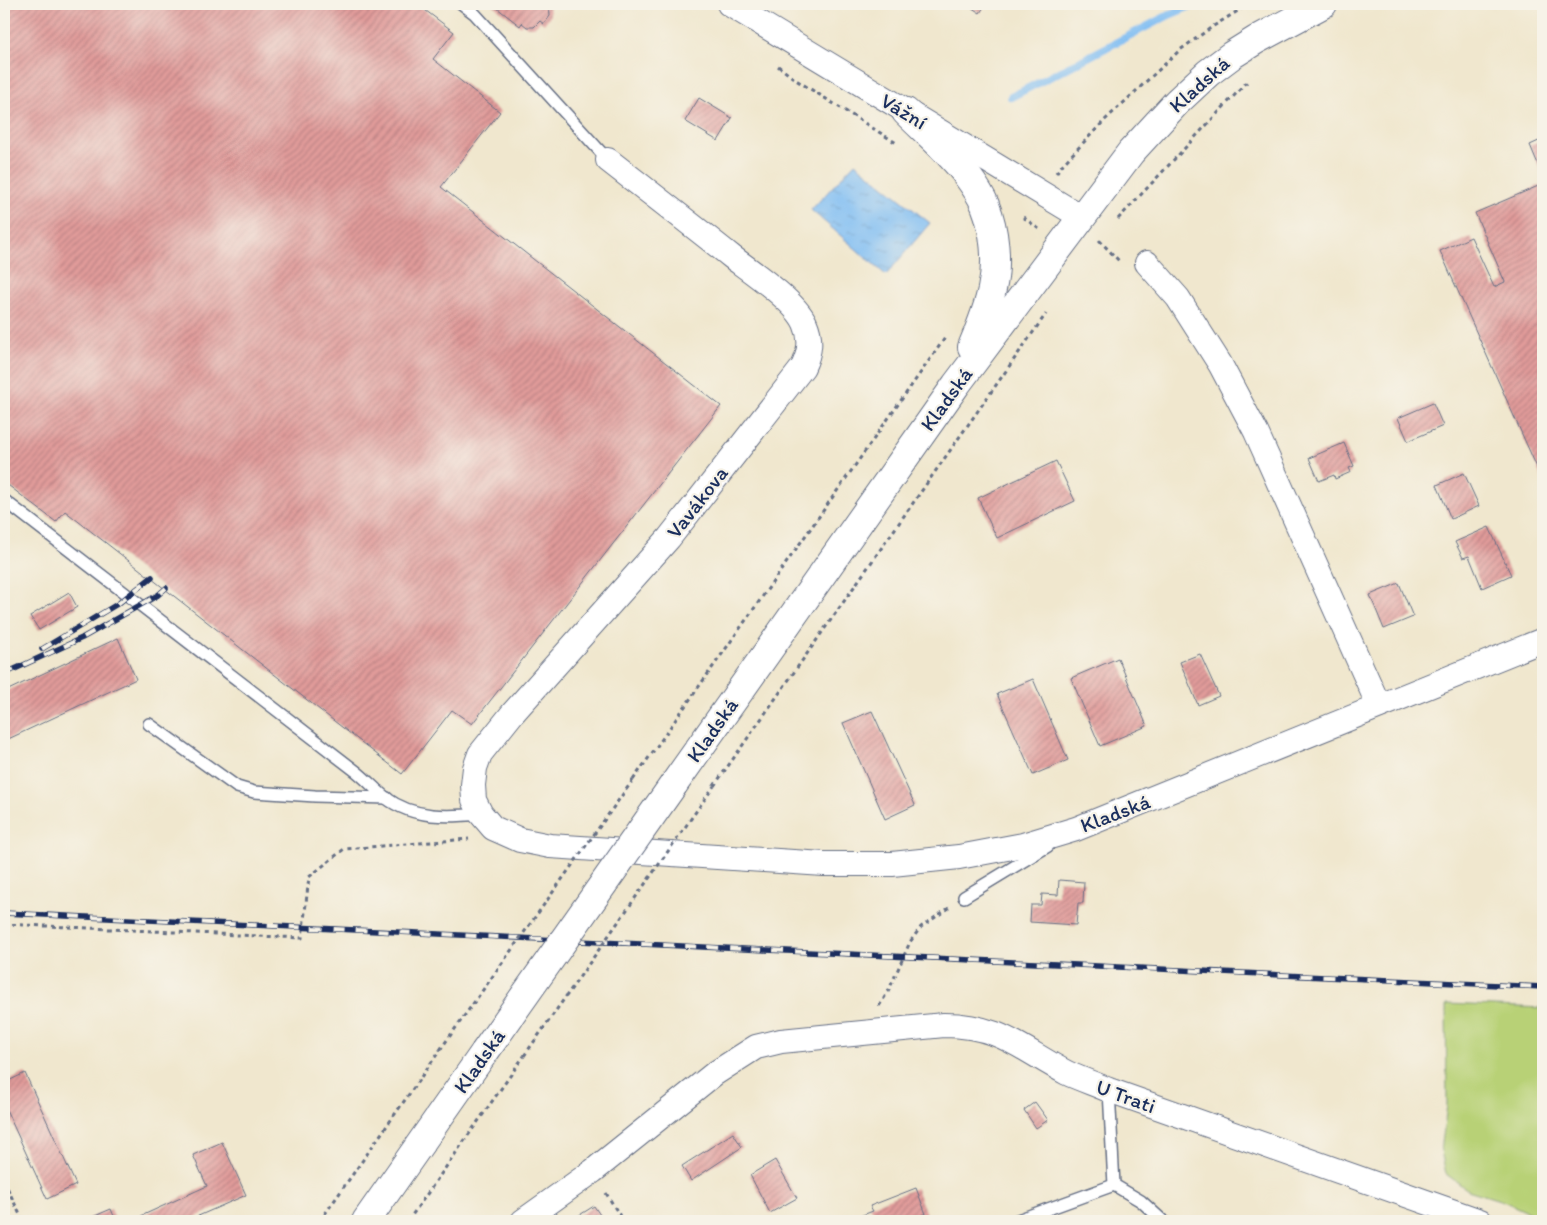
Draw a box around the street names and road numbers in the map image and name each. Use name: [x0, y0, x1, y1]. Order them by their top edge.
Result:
street label: Kladská: [1164, 50, 1234, 118]
street label: Vážní: [876, 88, 932, 135]
street label: Kladská: [914, 362, 978, 436]
street label: Vavákova: [661, 461, 733, 543]
street label: Kladská: [681, 693, 743, 767]
street label: Kladská: [1077, 788, 1154, 838]
street label: Kladská: [448, 1024, 510, 1098]
street label: U Trati: [1093, 1074, 1159, 1118]

